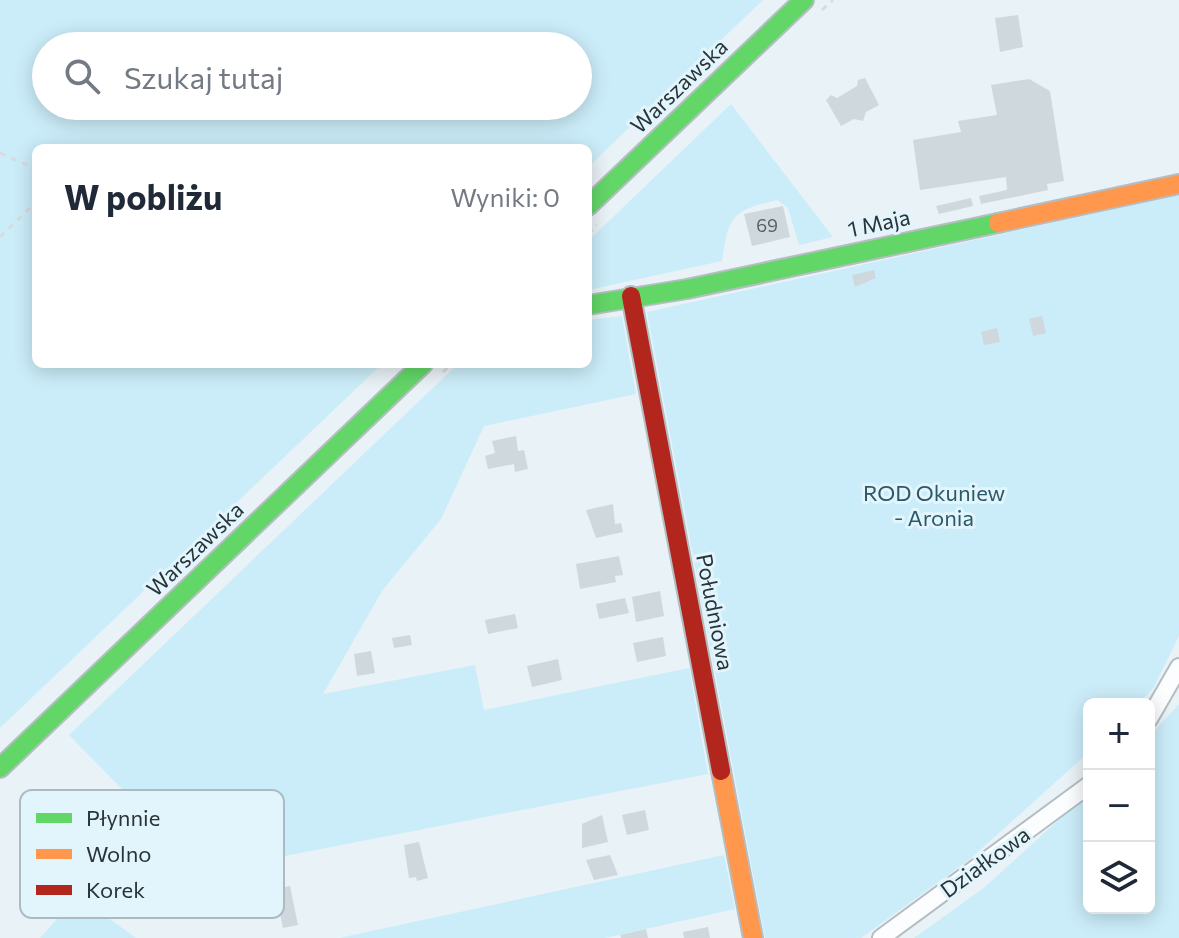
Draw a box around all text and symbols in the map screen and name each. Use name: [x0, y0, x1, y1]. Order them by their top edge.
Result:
search box: [32, 32, 592, 120]
street label: Warszawska: [625, 33, 733, 139]
icon: search: [60, 54, 104, 98]
text: Szukaj tutaj: [124, 58, 283, 95]
text: W pobliżu: [64, 175, 222, 217]
text: Wyniki: 0: [450, 181, 560, 212]
street label: 1 Maja: [845, 203, 913, 242]
house number: 69: [756, 214, 778, 236]
park label: ROD Okuniew - Aronia: [863, 479, 1005, 531]
street label: Warszawska: [141, 496, 249, 602]
street label: Południowa: [691, 551, 740, 672]
map controls: [1083, 698, 1155, 914]
button: +: [1083, 698, 1155, 770]
button: −: [1083, 770, 1155, 842]
legend: [20, 790, 284, 918]
text: Płynnie: [86, 804, 160, 831]
street label: Działkowa: [935, 820, 1035, 903]
text: Wolno: [86, 840, 151, 867]
button: layers: [1083, 842, 1155, 914]
text: Korek: [86, 876, 145, 903]

